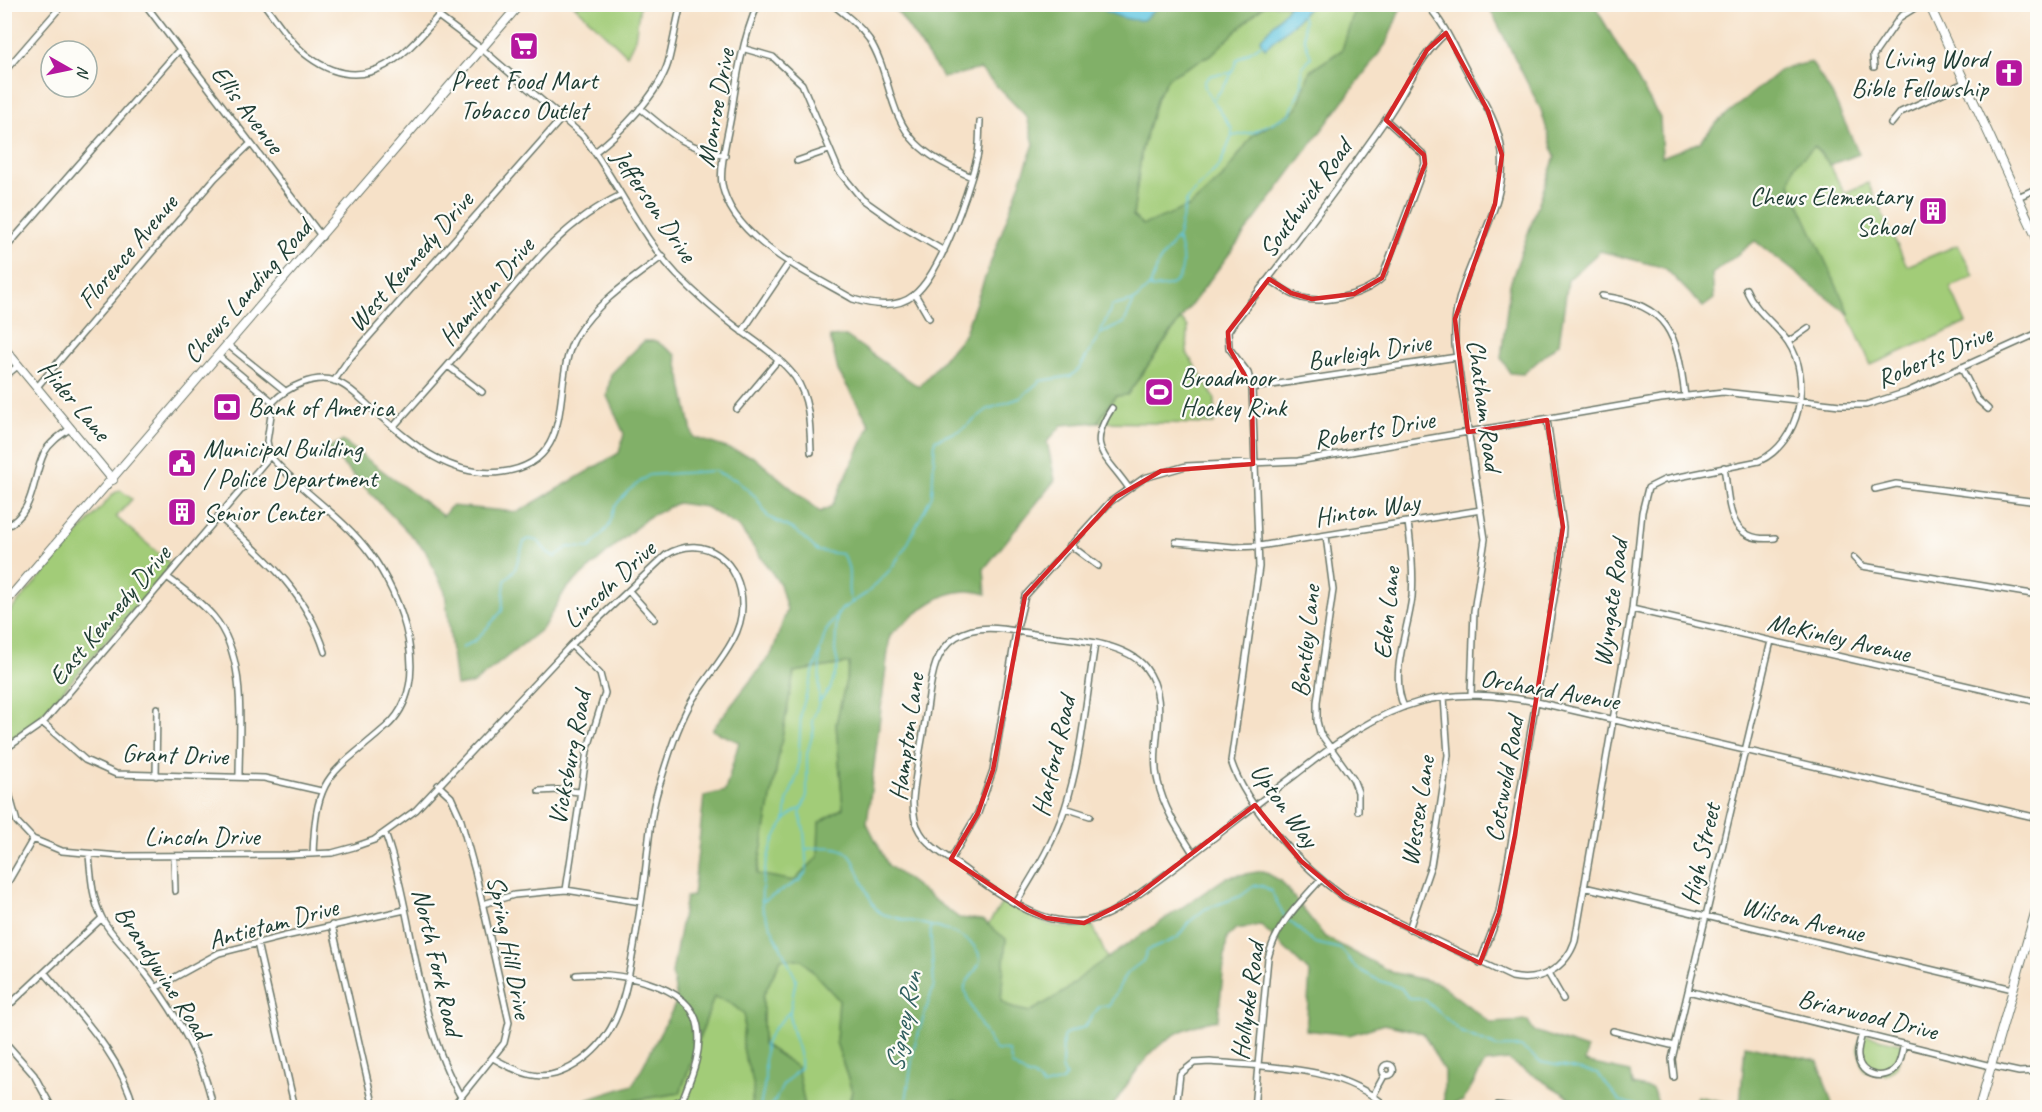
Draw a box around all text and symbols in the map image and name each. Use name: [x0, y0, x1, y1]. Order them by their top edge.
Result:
supermarket icon: Preet Food Mart Tobacco Outlet: [508, 30, 540, 62]
north arrow: [39, 39, 99, 99]
place label: Living Word Bible Fellowship: [1851, 42, 1992, 105]
street label: Monroe Drive: [689, 45, 742, 170]
church icon: Living Word Bible Fellowship: [1993, 57, 2025, 89]
street label: Ellis Avenue: [204, 58, 293, 162]
place label: Preet Food Mart Tobacco Outlet: [451, 64, 600, 127]
text: N: [72, 65, 93, 81]
street label: Southwick Road: [1251, 130, 1362, 264]
street label: Jefferson Drive: [604, 141, 705, 270]
place label: Chews Elementary School: [1750, 180, 1917, 243]
street label: West Kennedy Drive: [340, 183, 481, 338]
street label: Florence Avenue: [70, 186, 186, 315]
building icon: Chews Elementary School: [1917, 195, 1949, 227]
street label: Chews Landing Road: [176, 210, 321, 370]
street label: Hamilton Drive: [431, 229, 542, 352]
street label: Roberts Drive: [1872, 317, 1998, 395]
street label: Burleigh Drive: [1305, 325, 1434, 377]
street label: Chatham Road: [1459, 337, 1511, 476]
street label: Hider Lane: [31, 353, 120, 450]
place label: Broadmoor Hockey Rink: [1180, 361, 1288, 424]
sports icon: Broadmoor Hockey Rink: [1143, 376, 1175, 408]
bank icon: Bank of America: [211, 391, 243, 423]
place label: Bank of America: [248, 391, 395, 424]
street label: Roberts Drive: [1311, 402, 1439, 456]
place label: Municipal Building / Police Department: [203, 432, 379, 495]
public building icon: Municipal Building / Police Department: [166, 447, 198, 479]
street label: Hinton Way: [1312, 485, 1424, 534]
building icon: Senior Center: [166, 496, 198, 528]
place label: Senior Center: [203, 496, 325, 529]
street label: Lincoln Drive: [556, 531, 664, 636]
street label: Wyngate Road: [1585, 534, 1636, 669]
street label: East Kennedy Drive: [41, 537, 179, 692]
street label: Eden Lane: [1365, 564, 1408, 661]
street label: Bentley Lane: [1283, 581, 1328, 699]
street label: McKinley Avenue: [1764, 605, 1915, 670]
street label: Orchard Avenue: [1478, 661, 1624, 718]
street label: Hampton Lane: [881, 669, 932, 803]
street label: Vicksburg Road: [540, 685, 599, 828]
street label: Harford Road: [1024, 689, 1084, 819]
street label: Cotswold Road: [1477, 710, 1532, 844]
street label: Grant Drive: [121, 736, 230, 773]
street label: Wessex Lane: [1393, 751, 1443, 868]
street label: Upton Way: [1243, 757, 1328, 856]
street label: High Street: [1673, 798, 1729, 908]
street label: Lincoln Drive: [145, 820, 262, 853]
street label: Spring Hill Drive: [479, 873, 540, 1024]
street label: North Fork Road: [405, 885, 471, 1043]
street label: Wilson Avenue: [1738, 889, 1869, 950]
street label: Antietam Drive: [205, 890, 343, 957]
street label: Brandywine Road: [107, 899, 220, 1049]
street label: Hollyoke Road: [1223, 936, 1273, 1062]
water label: Signey Run: [877, 967, 930, 1075]
street label: Briarwood Drive: [1795, 981, 1942, 1048]

